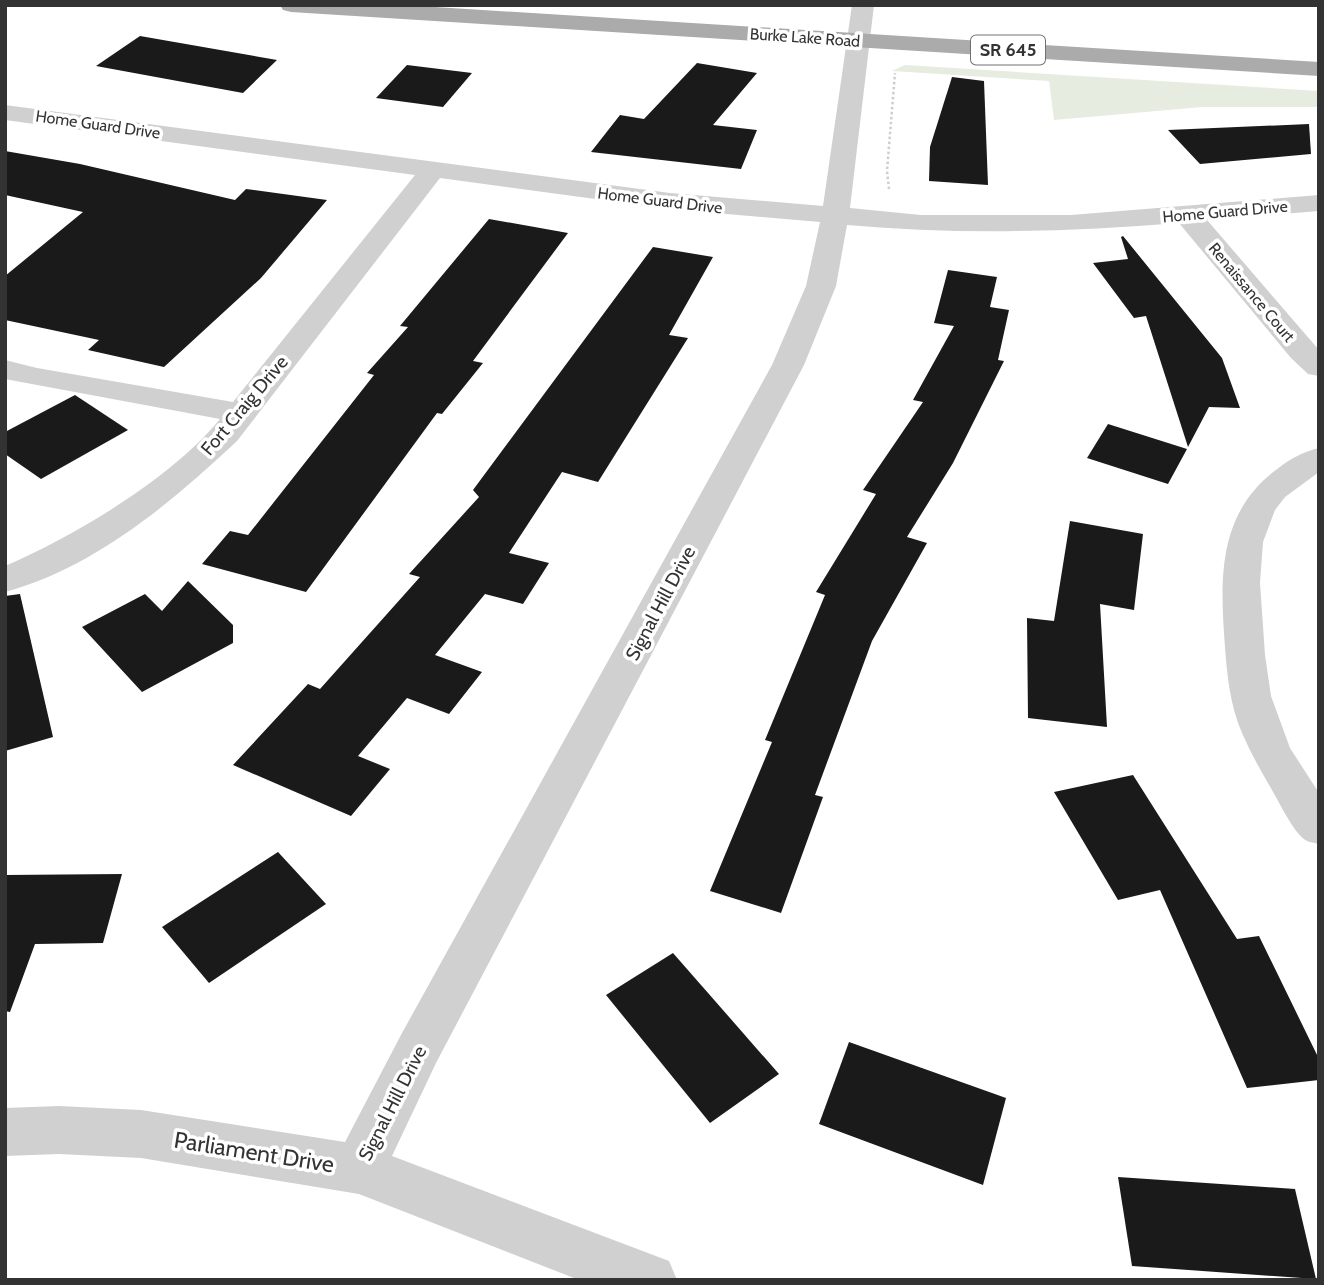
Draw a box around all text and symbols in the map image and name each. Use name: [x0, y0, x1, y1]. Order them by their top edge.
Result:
street label: Burke Lake Road: [749, 24, 861, 51]
road number: SR 645: [971, 36, 1045, 64]
street label: Home Guard Drive: [34, 106, 161, 143]
street label: Home Guard Drive: [596, 183, 723, 218]
street label: Home Guard Drive: [1162, 197, 1288, 226]
street label: Renaissance Court: [1205, 239, 1299, 346]
street label: Fort Craig Drive: [196, 351, 293, 460]
street label: Signal Hill Drive: [621, 542, 700, 664]
street label: Signal Hill Drive: [354, 1042, 431, 1165]
street label: Parliament Drive: [172, 1126, 336, 1179]

